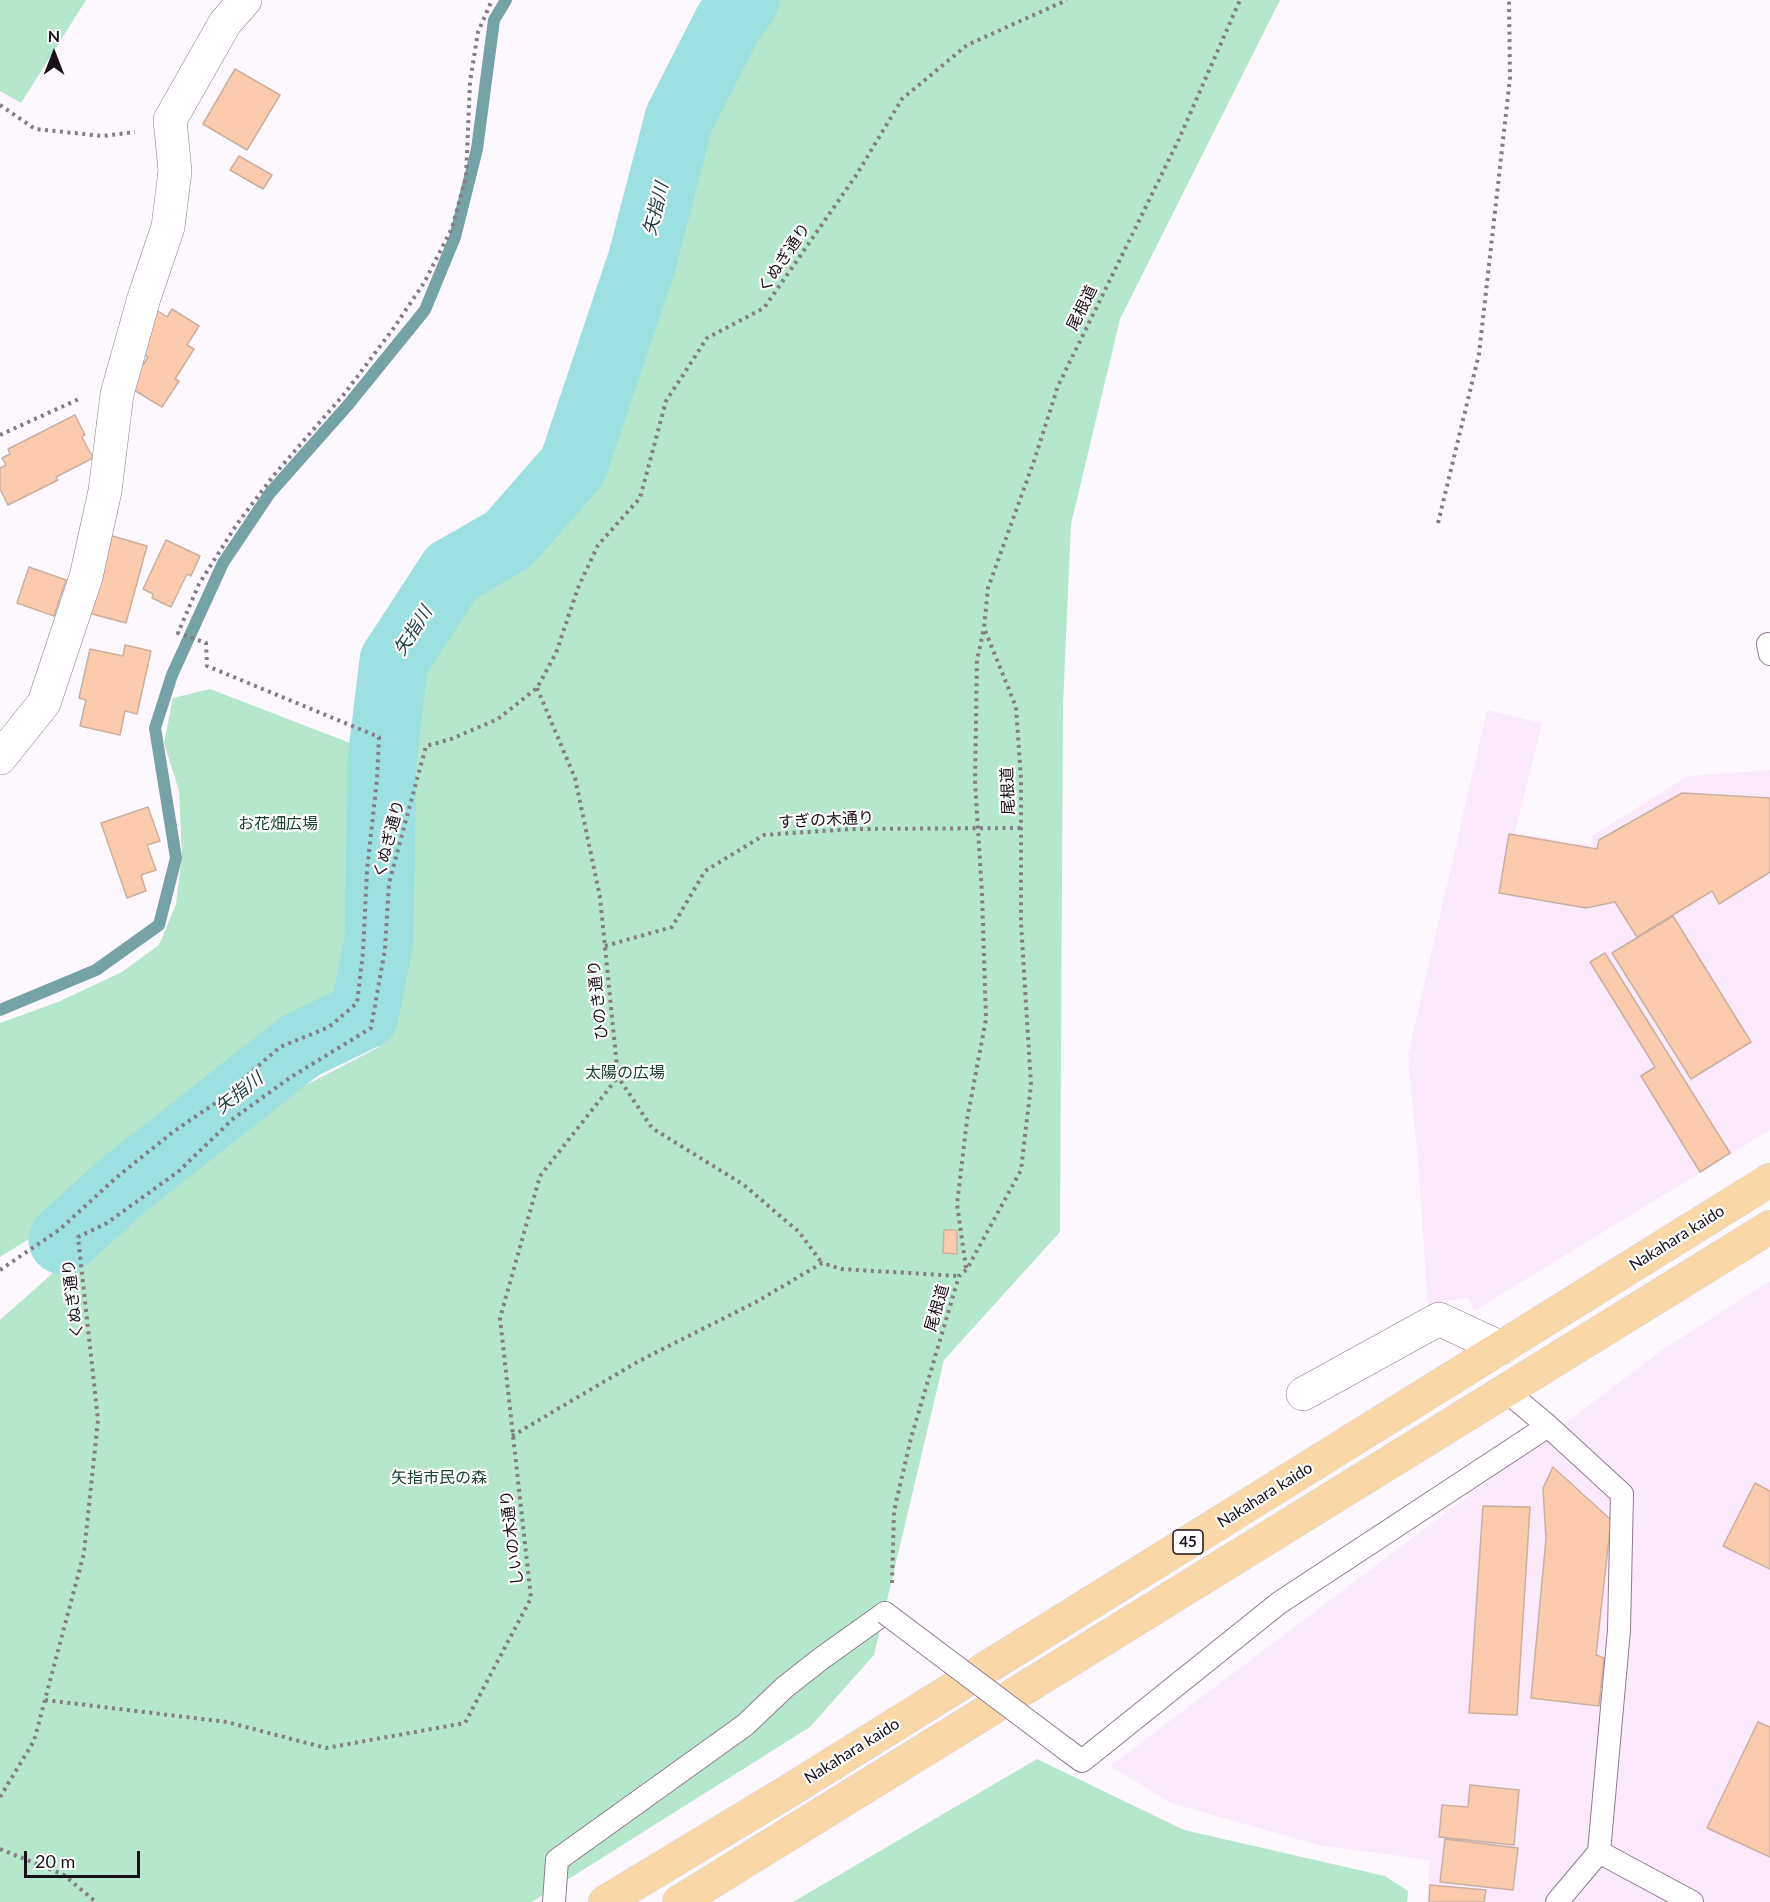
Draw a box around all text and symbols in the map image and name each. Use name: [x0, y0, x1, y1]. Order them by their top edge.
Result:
north arrow: [24, 24, 84, 84]
text: N: [48, 26, 60, 45]
water label: 矢指川: [639, 180, 673, 238]
street label: くぬぎ通り: [754, 219, 814, 297]
street label: 尾根道: [1063, 282, 1101, 334]
water label: 矢指川: [389, 602, 437, 660]
street label: 尾根道: [998, 767, 1018, 815]
street label: くぬぎ通り: [369, 798, 409, 880]
street label: すぎの木通り: [778, 808, 874, 832]
park label: お花畑広場: [238, 814, 318, 834]
street label: ひのき通り: [584, 959, 612, 1041]
park label: 太陽の広場: [585, 1063, 665, 1083]
water label: 矢指川: [211, 1068, 267, 1118]
street label: Nakahara kaido: [1626, 1201, 1728, 1275]
street label: くぬぎ通り: [59, 1258, 87, 1340]
street label: 尾根道: [921, 1282, 953, 1334]
street label: Nakahara kaido: [1214, 1458, 1316, 1532]
park label: 矢指市民の森: [391, 1468, 487, 1488]
street label: しいの木通り: [497, 1489, 527, 1587]
road number: 45: [1173, 1530, 1203, 1554]
street label: Nakahara kaido: [801, 1714, 903, 1788]
scale bar: [27, 1839, 142, 1877]
text: 20 m: [35, 1850, 75, 1872]

